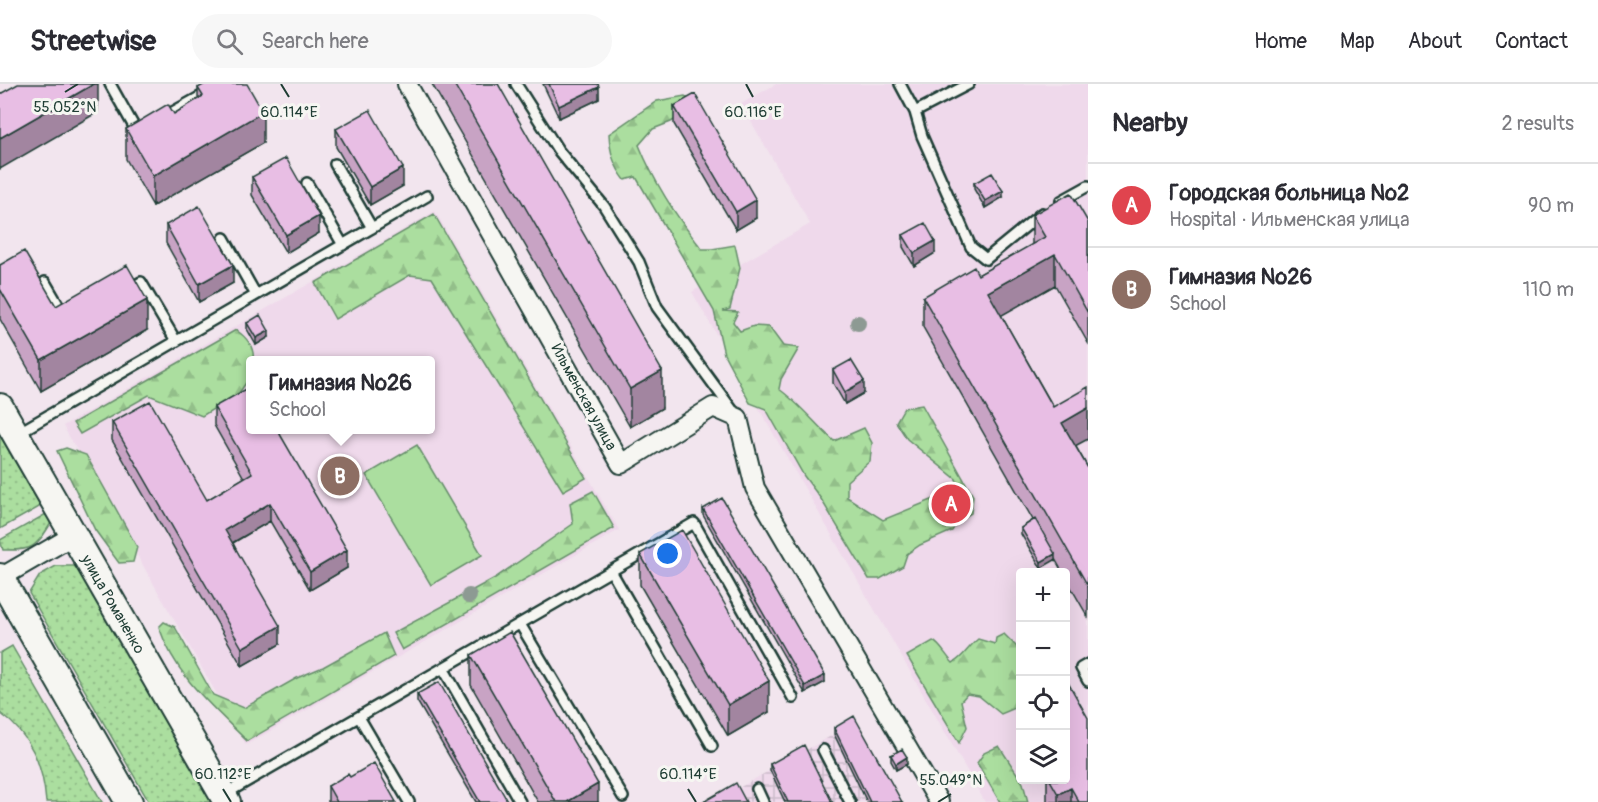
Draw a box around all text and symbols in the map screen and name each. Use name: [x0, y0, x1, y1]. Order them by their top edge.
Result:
search box: [192, 14, 612, 68]
text: Streetwise: [30, 24, 156, 59]
icon: search: [213, 25, 246, 58]
text: Search here: [261, 27, 369, 55]
text: Home: [1254, 28, 1307, 55]
text: Map: [1340, 28, 1375, 55]
text: About: [1408, 28, 1462, 55]
text: Contact: [1495, 28, 1568, 55]
text: 55.052°N: [33, 98, 97, 117]
text: 60.114°E: [260, 103, 318, 122]
text: 60.116°E: [724, 103, 782, 122]
text: Nearby: [1112, 107, 1188, 139]
text: 2 results: [1502, 111, 1574, 136]
text: Городская больница №2: [1169, 179, 1409, 207]
text: A: [1125, 193, 1138, 218]
text: 90 m: [1528, 193, 1574, 218]
text: Hospital · Ильменская улица: [1169, 207, 1410, 232]
text: Гимназия №26: [1169, 263, 1312, 291]
text: B: [1126, 277, 1137, 302]
text: 110 m: [1523, 277, 1574, 302]
text: School: [1169, 291, 1226, 316]
street label: Ильменская улица: [547, 341, 621, 454]
popup: [246, 356, 435, 434]
text: Гимназия №26: [269, 369, 412, 397]
text: School: [269, 397, 326, 422]
pin: B: [320, 454, 360, 498]
pin: A: [932, 482, 970, 526]
your location: [653, 539, 682, 568]
street label: улица Романенко: [76, 551, 149, 657]
map controls: [1016, 568, 1070, 784]
button: +: [1016, 568, 1070, 622]
button: −: [1016, 622, 1070, 676]
button: locate: [1016, 676, 1070, 730]
button: layers: [1016, 730, 1070, 784]
text: 60.112°E: [195, 765, 252, 784]
text: 60.114°E: [659, 765, 717, 784]
text: 55.049°N: [920, 771, 982, 790]

